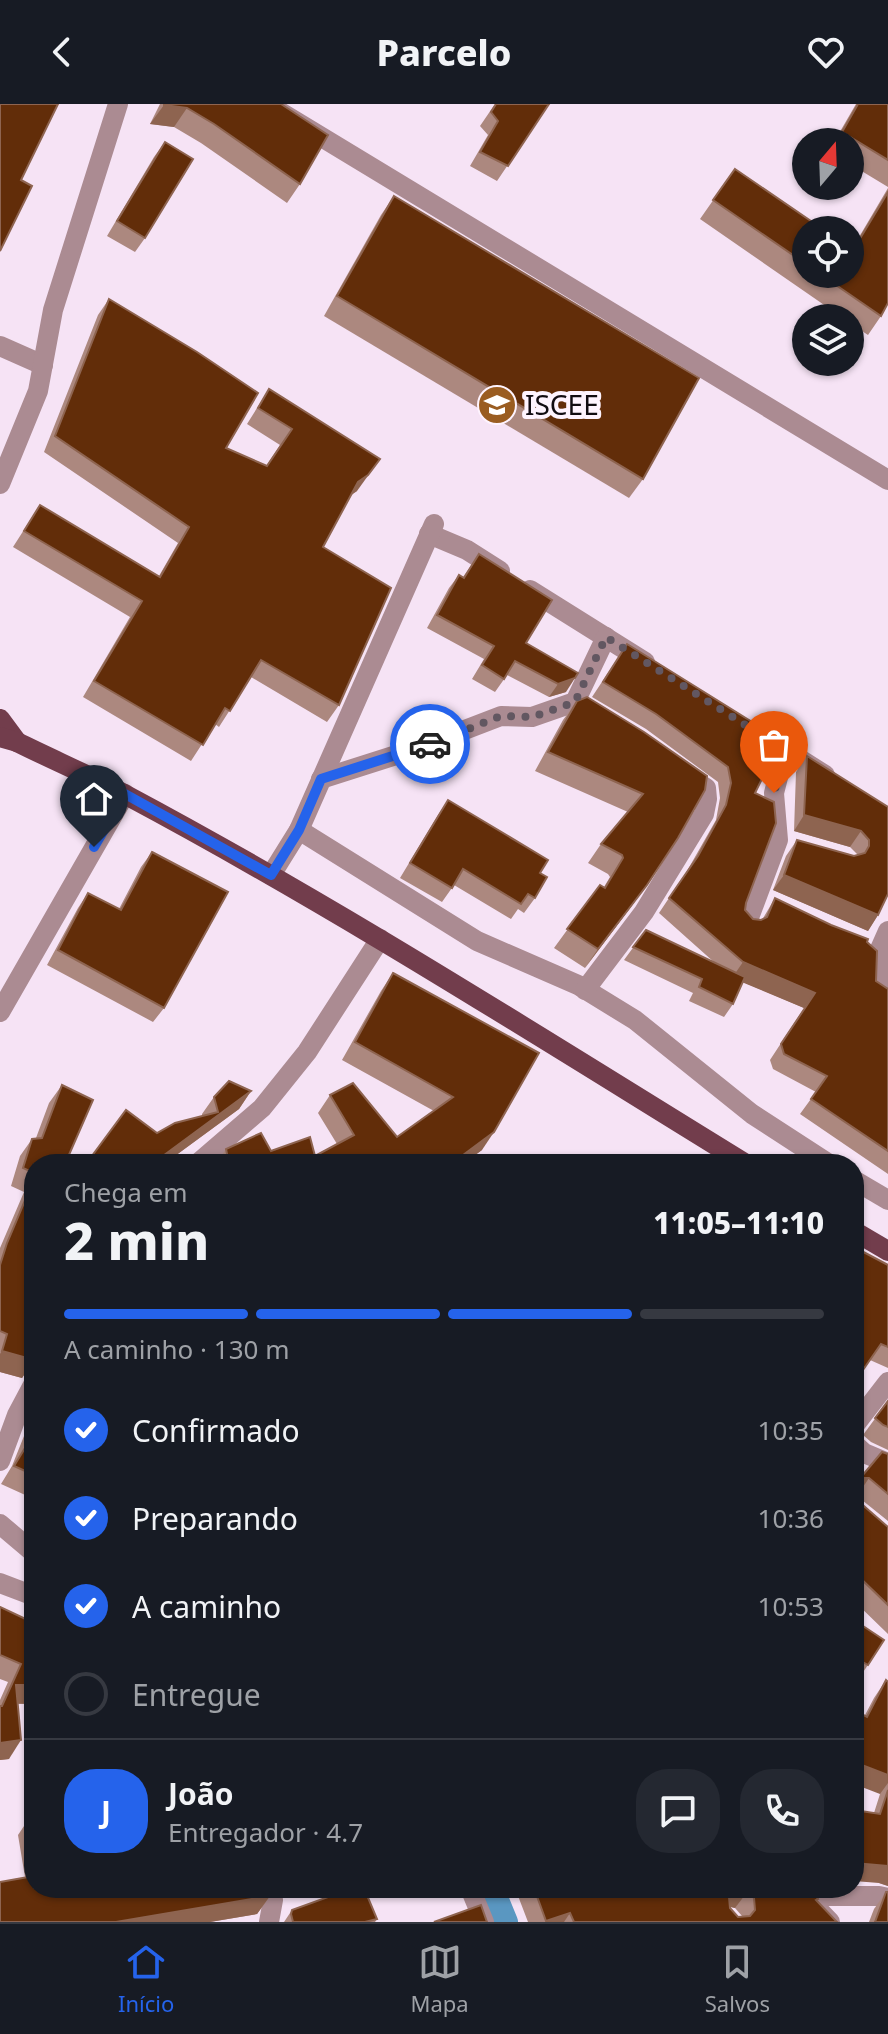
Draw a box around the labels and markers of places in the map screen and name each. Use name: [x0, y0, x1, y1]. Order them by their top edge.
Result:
school or university icon: ISCEE: [476, 384, 518, 426]
place label: ISCEE: [525, 385, 599, 423]
pin: [740, 711, 808, 793]
pin: [60, 765, 128, 847]

